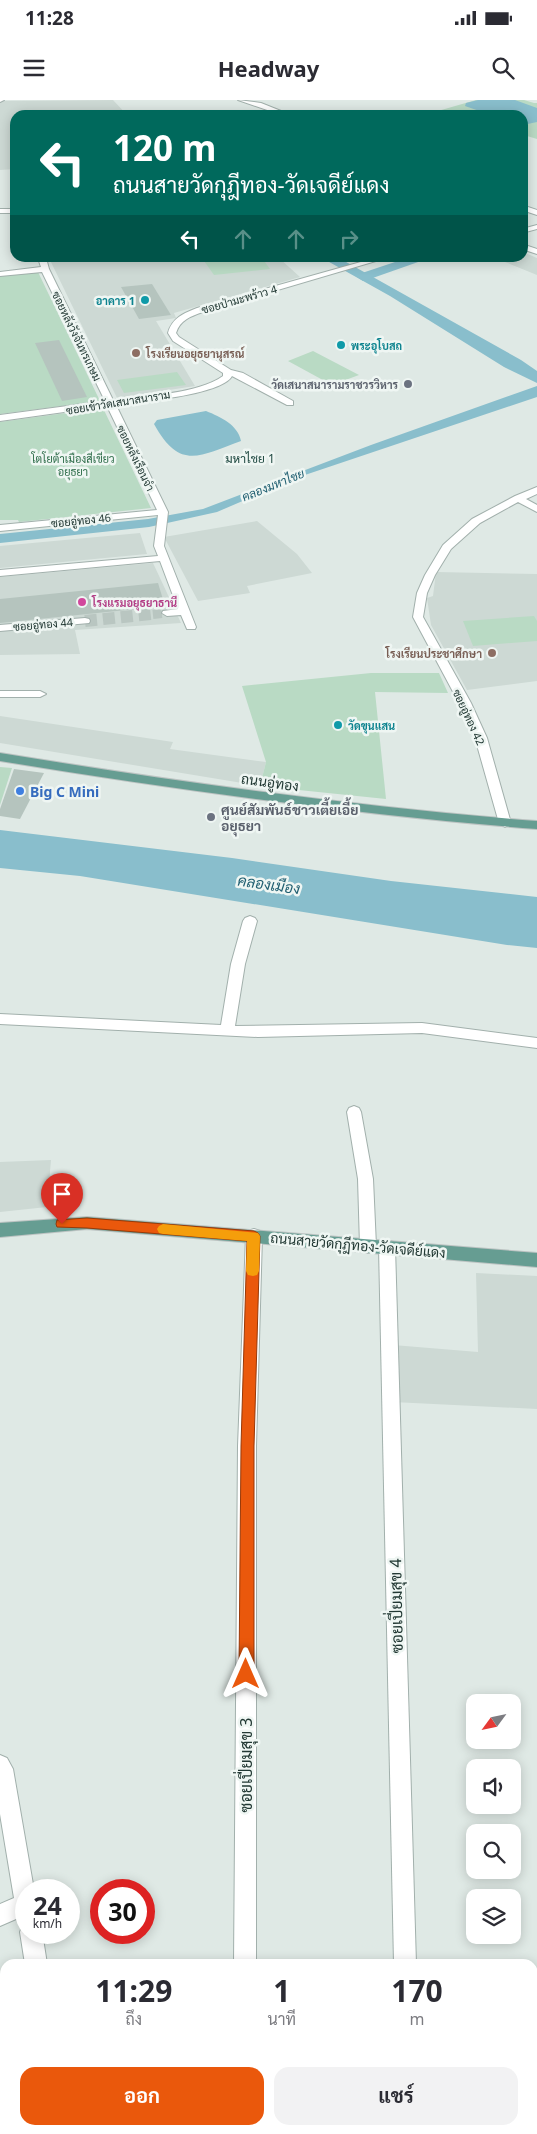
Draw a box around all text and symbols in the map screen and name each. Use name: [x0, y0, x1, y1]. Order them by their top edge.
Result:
text: 11:28: [25, 5, 74, 31]
text: Headway: [218, 53, 319, 83]
icon: menu: [20, 54, 48, 82]
icon: search: [489, 54, 517, 82]
text: 120 m: [113, 124, 216, 171]
icon: left: [30, 130, 95, 195]
text: ถนนสายวัดกุฎีทอง-วัดเจดีย์แดง: [113, 169, 389, 199]
icon: left: [176, 225, 204, 253]
icon: ahead: [229, 225, 257, 253]
icon: ahead: [282, 225, 310, 253]
icon: right: [335, 225, 363, 253]
street label: ซอยป่ามะพร้าว 4: [199, 281, 279, 317]
street label: ซอยหลังวังจันทรเกษม: [49, 289, 105, 383]
place label: อาคาร 1: [96, 293, 135, 308]
marker: อาคาร 1: [139, 294, 151, 306]
place label: พระอุโบสถ: [351, 338, 402, 354]
marker: พระอุโบสถ: [335, 339, 347, 351]
place label: โรงเรียนอยุธยานุสรณ์: [145, 346, 245, 362]
marker: โรงเรียนอยุธยานุสรณ์: [130, 347, 142, 359]
place label: วัดเสนาสนารามราชวรวิหาร: [271, 377, 399, 392]
marker: วัดเสนาสนารามราชวรวิหาร: [402, 378, 414, 390]
street label: ซอยเข้าวัดเสนาสนาราม: [65, 386, 171, 418]
street label: ซอยหลังเรือนจำ: [114, 423, 158, 493]
district label: มหาไชย 1: [225, 450, 275, 467]
park label: โตโยต้าเมืองสีเขียว อยุธยา: [30, 451, 115, 481]
water label: คลองมหาไชย: [239, 465, 307, 505]
street label: ซอยอู่ทอง 46: [50, 509, 112, 532]
place label: โรงแรมอยุธยาธานี: [91, 595, 177, 611]
marker: โรงแรมอยุธยาธานี: [76, 596, 88, 608]
street label: ซอยอู่ทอง 44: [12, 614, 74, 635]
place label: โรงเรียนประชาศึกษา: [384, 646, 482, 661]
marker: โรงเรียนประชาศึกษา: [486, 647, 498, 659]
street label: ซอยอู่ทอง 42: [449, 687, 488, 748]
place label: วัดขุนแสน: [348, 718, 395, 734]
marker: วัดขุนแสน: [332, 719, 344, 731]
street label: ถนนอู่ทอง: [240, 769, 300, 796]
place label: Big C Mini: [30, 782, 99, 801]
marker: Big C Mini: [14, 785, 26, 797]
place label: ศูนย์สัมพันธ์ชาวเตี้ยเอี้ย อยุธยา: [221, 797, 358, 837]
marker: ศูนย์สัมพันธ์ชาวเตี้ยเอี้ย อยุธยา: [205, 811, 217, 823]
water label: คลองเมือง: [236, 870, 302, 898]
pin: [41, 1173, 83, 1224]
icon: arrive: [48, 1180, 76, 1208]
street label: ถนนสายวัดกุฎีทอง-วัดเจดีย์แดง: [269, 1228, 446, 1263]
street label: ซอยเปี่ยมสุข 4: [381, 1558, 409, 1654]
position arrow: [219, 1647, 271, 1699]
north arrow: [466, 1694, 521, 1749]
map controls: [466, 1694, 521, 1944]
street label: ซอยเปี่ยมสุข 3: [232, 1718, 258, 1812]
button: sound: [466, 1759, 521, 1814]
button: search: [466, 1824, 521, 1879]
speed limit sign: 30: [90, 1879, 155, 1944]
text: 24: [33, 1888, 62, 1922]
button: layers: [466, 1889, 521, 1944]
text: km/h: [33, 1915, 62, 1932]
text: 11:29: [95, 1970, 172, 2011]
text: 1: [273, 1970, 290, 2011]
text: 170: [391, 1970, 443, 2011]
text: ถึง: [125, 2008, 142, 2030]
text: นาที: [268, 2008, 296, 2030]
text: m: [410, 2008, 424, 2030]
button: ออก: [20, 2067, 264, 2125]
button: แชร์: [274, 2067, 518, 2125]

